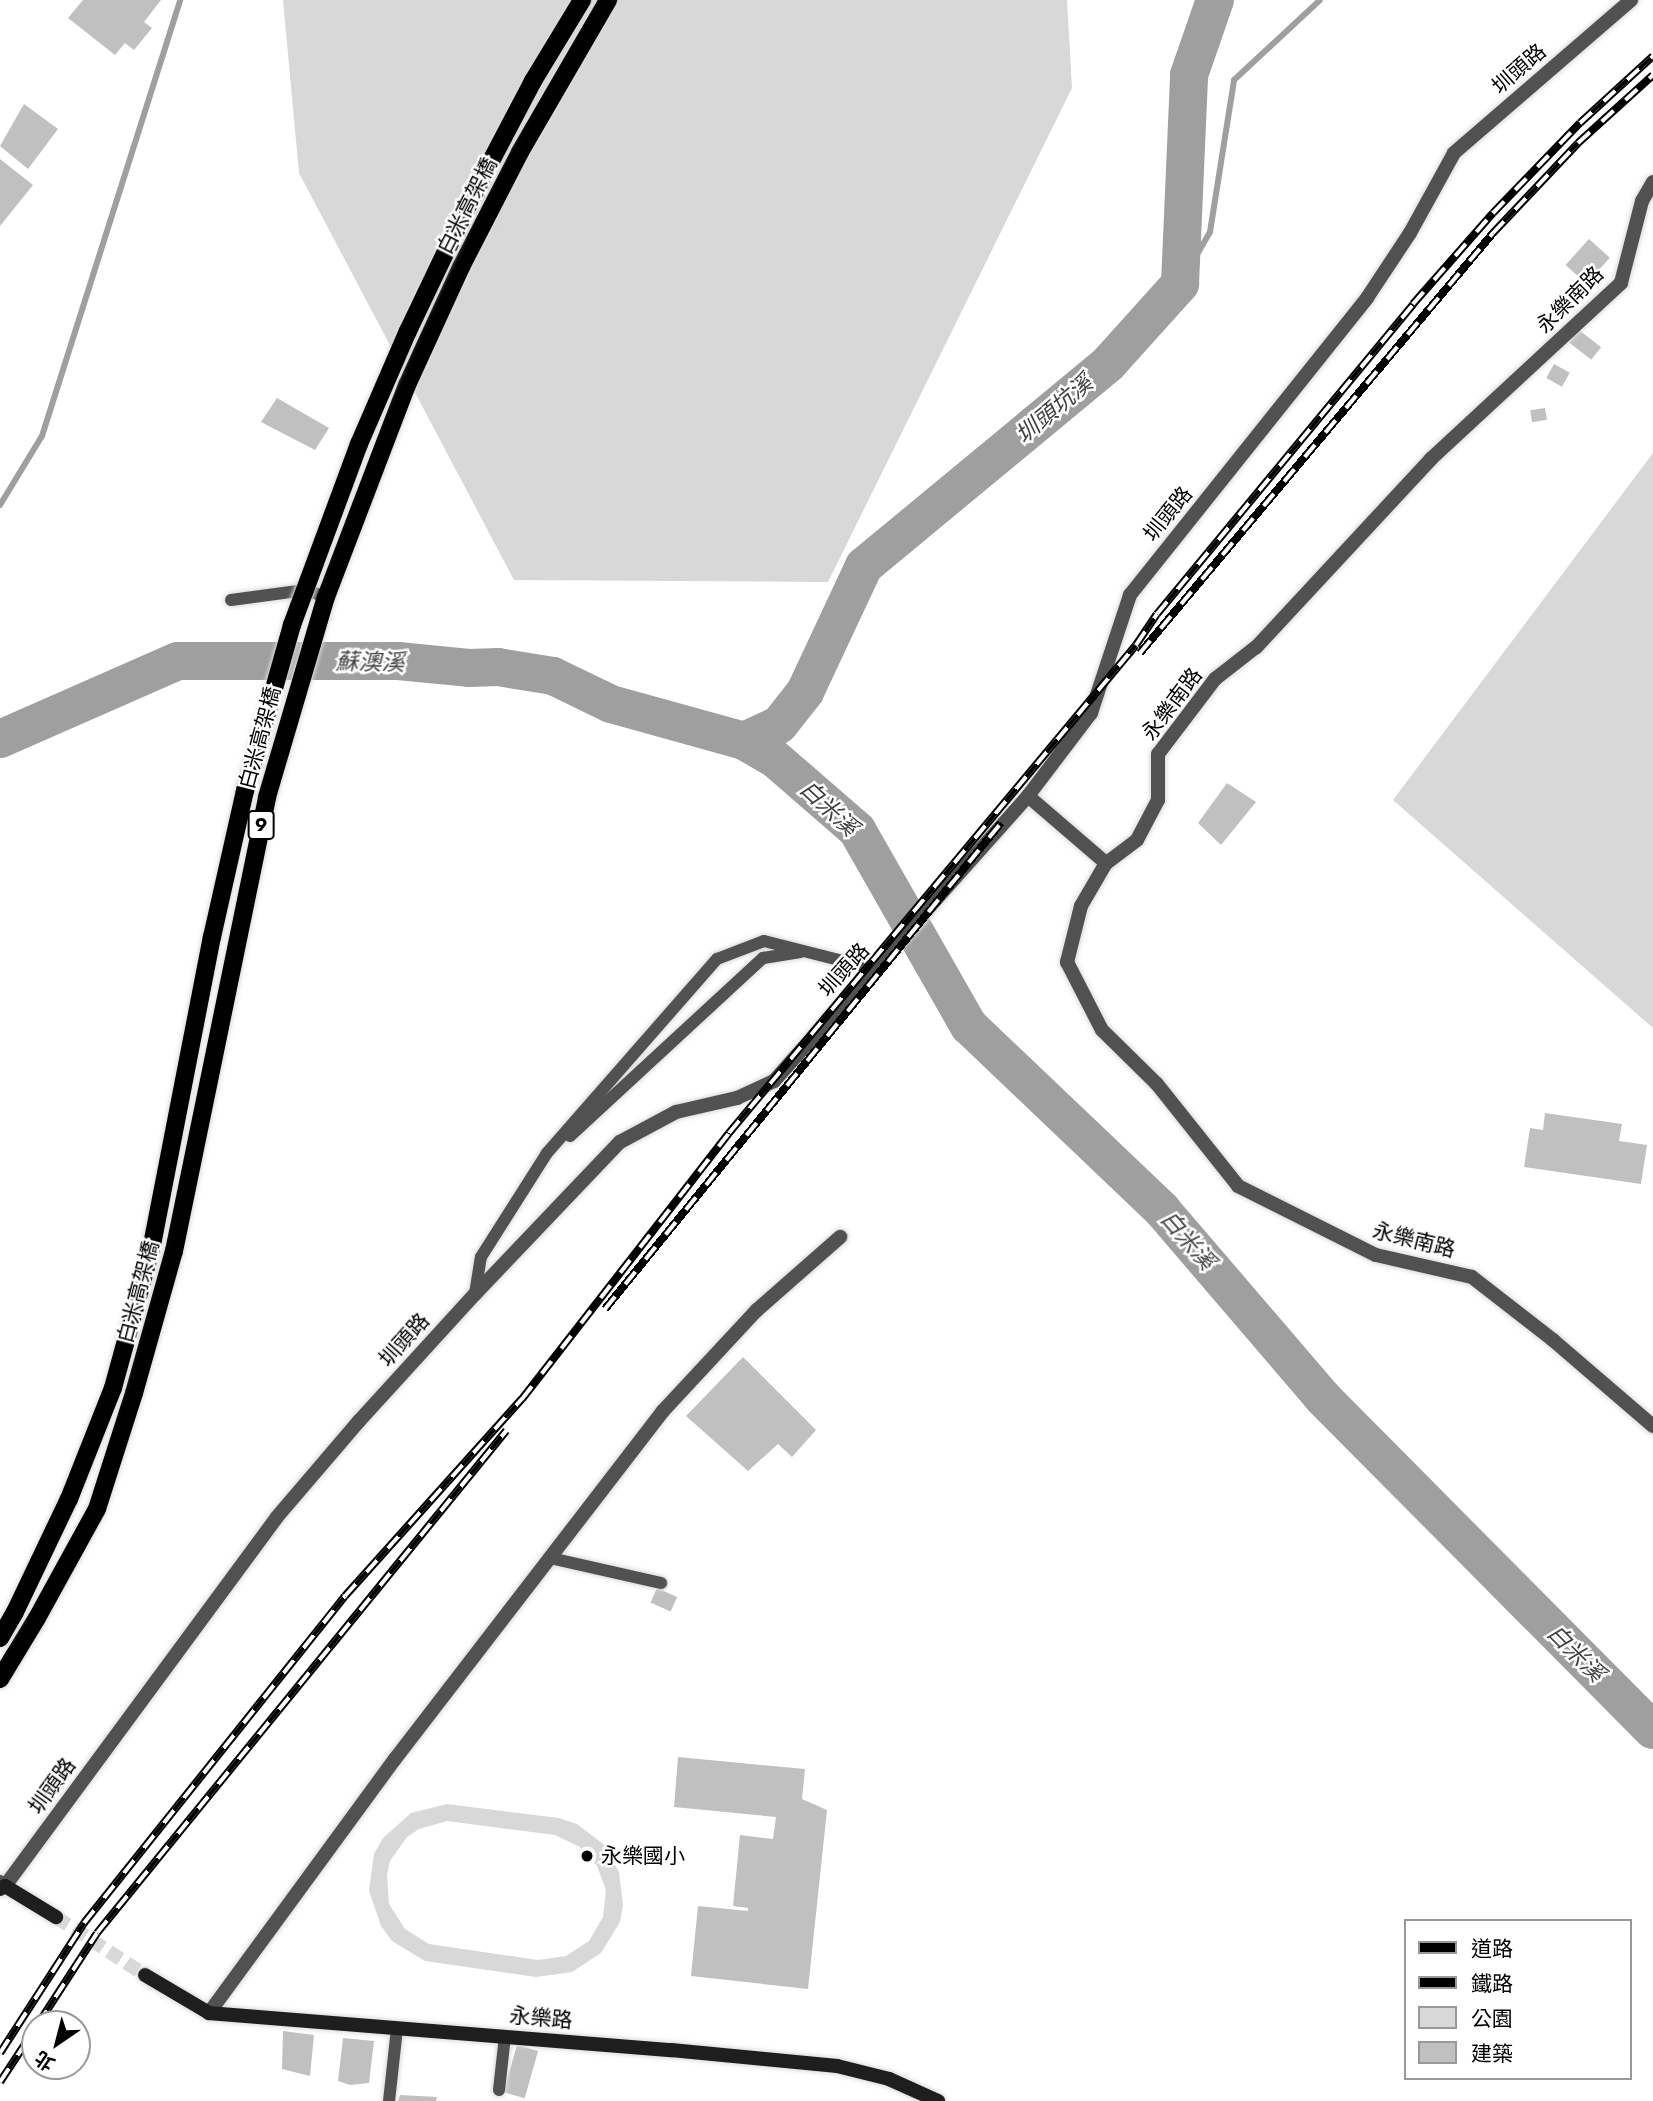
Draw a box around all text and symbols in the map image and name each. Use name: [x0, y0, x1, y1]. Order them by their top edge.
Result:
street label: 圳頭路: [1487, 39, 1551, 99]
street label: 白米高架橋: [432, 154, 502, 258]
street label: 永樂南路: [1531, 261, 1609, 339]
water label: 圳頭坑溪: [1010, 369, 1098, 449]
street label: 圳頭路: [1138, 482, 1198, 546]
water label: 蘇澳溪: [335, 648, 405, 676]
street label: 永樂南路: [1137, 663, 1207, 745]
street label: 白米高架橋: [234, 684, 286, 792]
water label: 白米溪: [794, 774, 864, 842]
road number: 9: [247, 810, 275, 840]
street label: 圳頭路: [814, 938, 874, 1002]
water label: 白米溪: [1155, 1205, 1221, 1275]
street label: 永樂南路: [1370, 1218, 1458, 1262]
street label: 白米高架橋: [112, 1238, 164, 1346]
street label: 圳頭路: [374, 1308, 434, 1372]
water label: 白米溪: [1542, 1619, 1610, 1687]
street label: 圳頭路: [23, 1753, 81, 1819]
place label: 永樂國小: [601, 1843, 685, 1869]
marker: 永樂國小: [579, 1848, 595, 1864]
legend: [1404, 1919, 1632, 2080]
text: 道路: [1471, 1934, 1513, 1964]
text: 鐵路: [1471, 1969, 1513, 1999]
street label: 永樂路: [509, 2003, 573, 2033]
text: 公園: [1471, 2004, 1513, 2034]
north arrow: [21, 2010, 91, 2080]
text: 建築: [1471, 2039, 1513, 2069]
text: 北: [29, 2044, 60, 2077]

